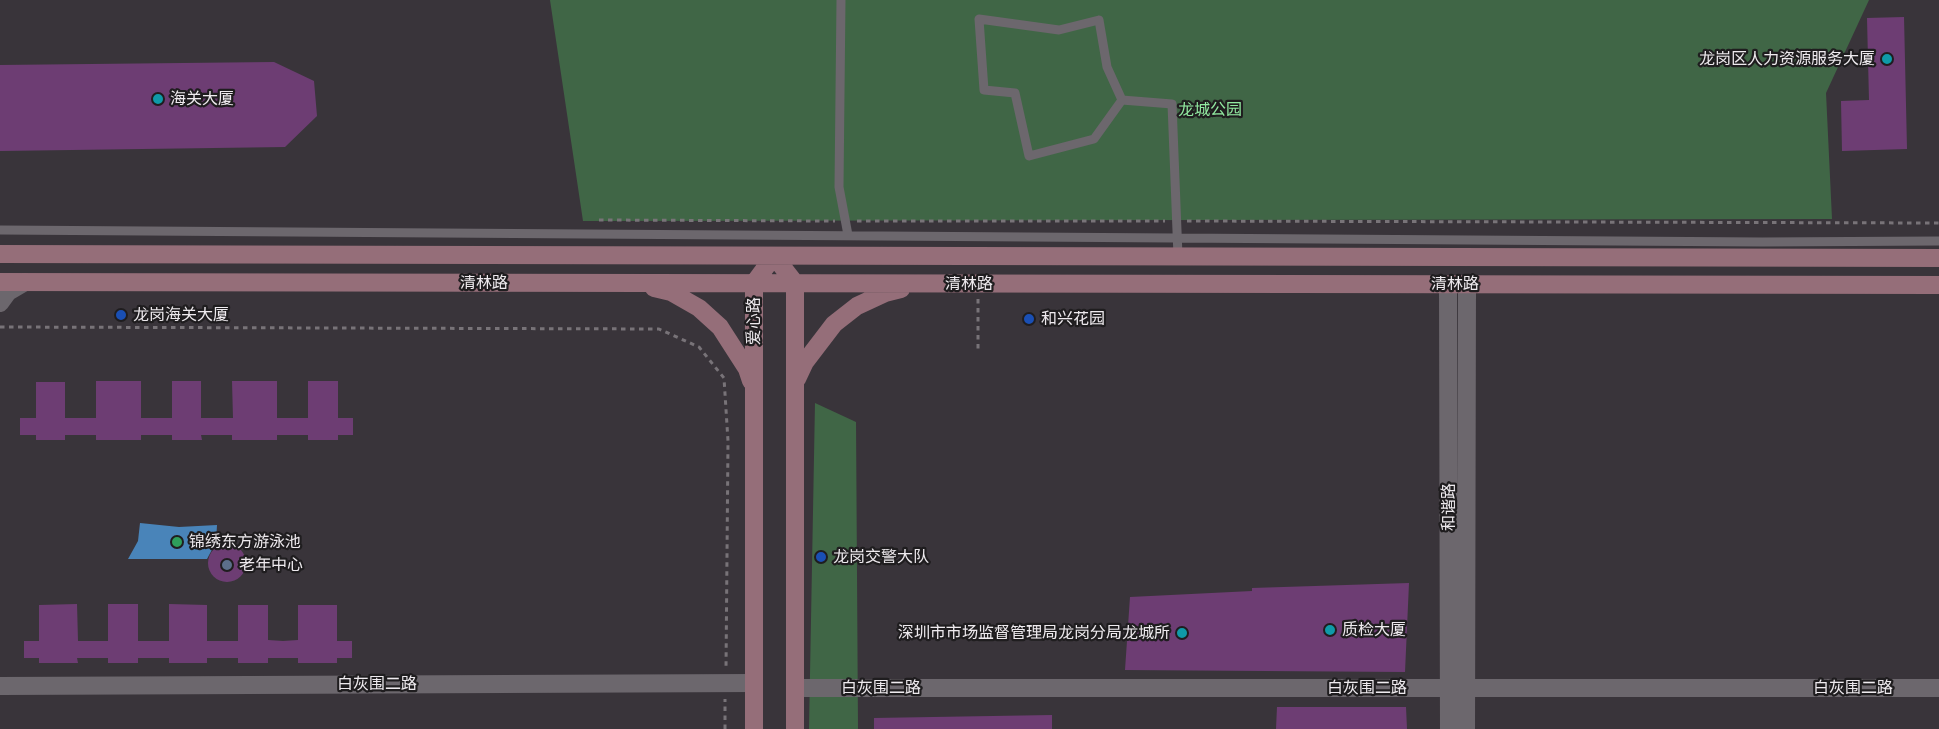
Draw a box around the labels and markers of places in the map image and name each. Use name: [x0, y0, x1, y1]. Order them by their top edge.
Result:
place label: 龙岗区人力资源服务大厦: [1699, 49, 1875, 69]
marker: 龙岗区人力资源服务大厦: [1880, 52, 1894, 66]
place label: 海关大厦: [170, 89, 234, 109]
marker: 海关大厦: [151, 92, 165, 106]
place label: 龙岗海关大厦: [133, 305, 229, 325]
marker: 龙岗海关大厦: [114, 308, 128, 322]
place label: 和兴花园: [1041, 309, 1105, 329]
marker: 和兴花园: [1022, 312, 1036, 326]
place label: 锦绣东方游泳池: [189, 532, 301, 552]
marker: 锦绣东方游泳池: [170, 535, 184, 549]
place label: 龙岗交警大队: [833, 547, 929, 567]
marker: 龙岗交警大队: [814, 550, 828, 564]
place label: 老年中心: [239, 555, 303, 575]
marker: 老年中心: [220, 558, 234, 572]
place label: 质检大厦: [1342, 620, 1406, 640]
place label: 深圳市市场监督管理局龙岗分局龙城所: [898, 623, 1170, 643]
marker: 质检大厦: [1323, 623, 1337, 637]
marker: 深圳市市场监督管理局龙岗分局龙城所: [1175, 626, 1189, 640]

